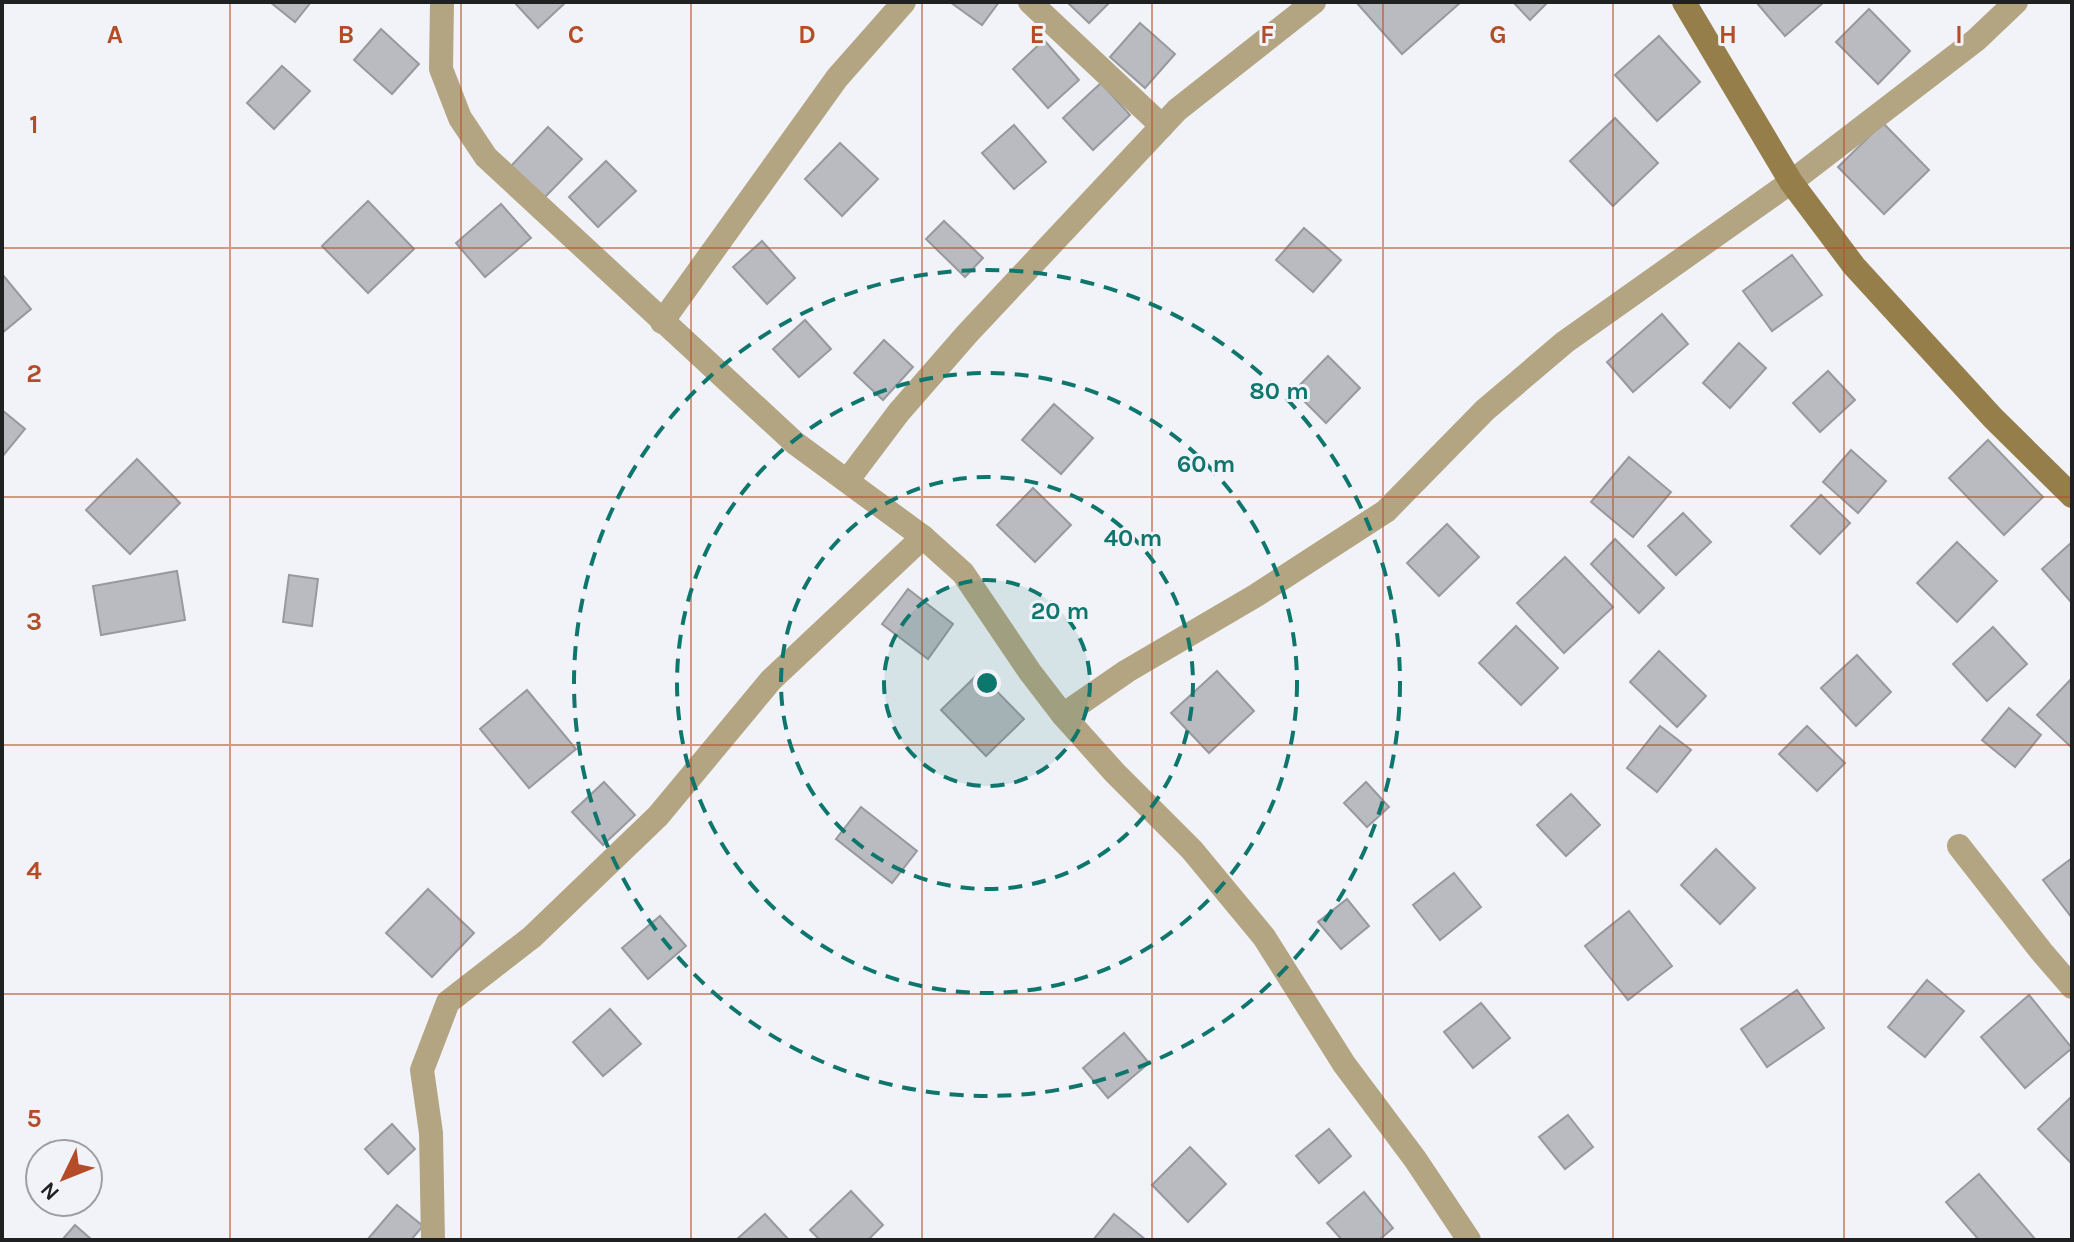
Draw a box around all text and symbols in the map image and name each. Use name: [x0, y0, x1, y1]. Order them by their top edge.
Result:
text: A: [107, 19, 123, 50]
text: B: [338, 19, 354, 50]
text: C: [568, 19, 584, 50]
text: D: [798, 19, 816, 50]
text: E: [1029, 19, 1045, 50]
text: F: [1260, 19, 1274, 50]
text: G: [1489, 19, 1507, 50]
text: H: [1719, 19, 1737, 50]
text: I: [1955, 19, 1963, 50]
text: 1: [29, 109, 39, 140]
text: 2: [26, 358, 42, 389]
text: 80 m: [1249, 377, 1309, 405]
text: 60 m: [1177, 450, 1235, 478]
text: 40 m: [1104, 524, 1162, 552]
text: 20 m: [1031, 597, 1089, 625]
text: 3: [26, 606, 42, 637]
centre of rings: [973, 669, 1001, 697]
text: 4: [26, 855, 42, 886]
text: 5: [26, 1103, 42, 1134]
north arrow: [24, 1138, 104, 1218]
text: N: [35, 1176, 65, 1206]

